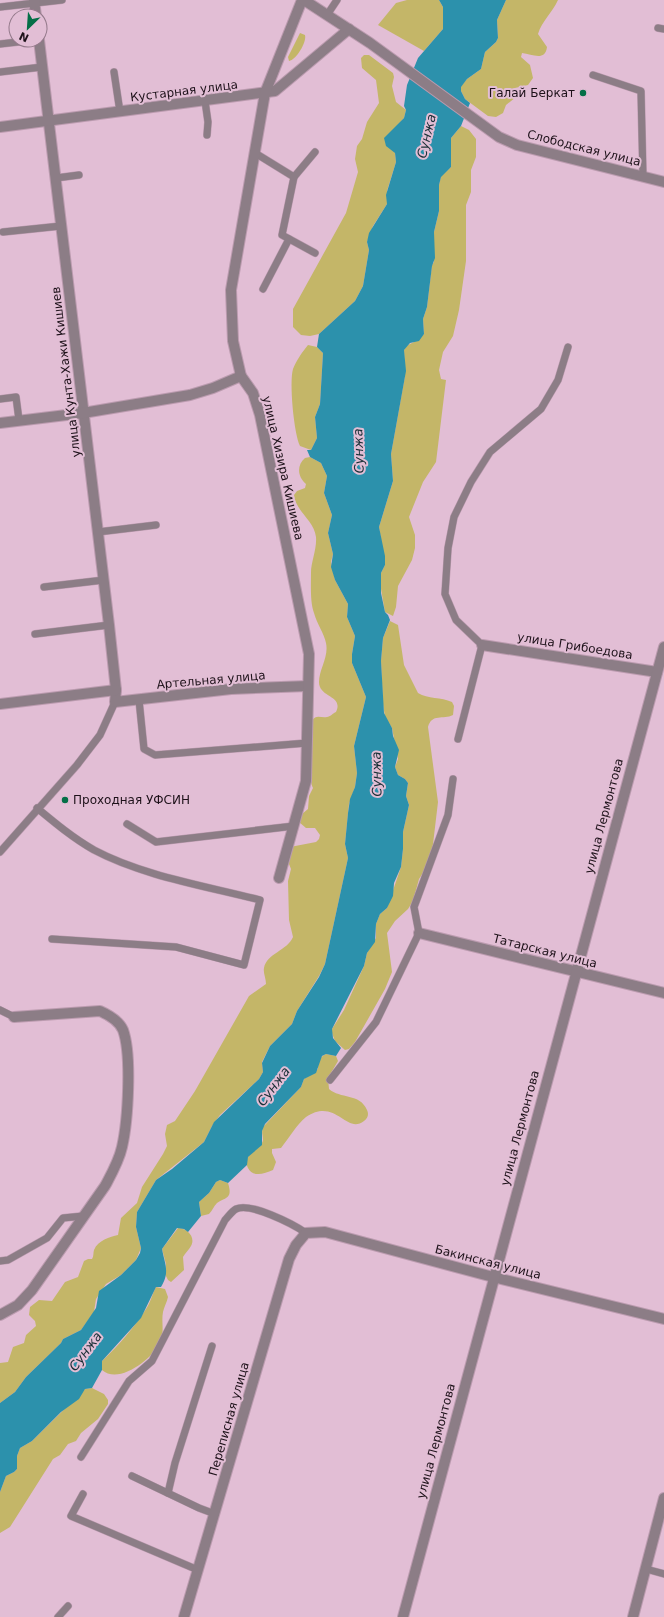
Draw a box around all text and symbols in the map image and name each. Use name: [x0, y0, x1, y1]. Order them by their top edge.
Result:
north arrow: [8, 8, 48, 48]
text: N: [17, 29, 31, 44]
street label: Кустарная улица: [129, 77, 239, 105]
place label: Галай Беркат: [489, 86, 575, 100]
marker: Галай Беркат: [578, 88, 588, 98]
water label: Сунжа: [414, 112, 439, 160]
street label: Слободская улица: [526, 127, 642, 169]
street label: улица Кунта-Хажи Кишиев: [49, 286, 83, 458]
street label: улица Хизира Кишиева: [260, 394, 306, 542]
water label: Сунжа: [350, 428, 367, 474]
street label: улица Грибоедова: [516, 630, 634, 662]
street label: Артельная улица: [156, 668, 266, 692]
water label: Сунжа: [369, 751, 384, 797]
street label: улица Лермонтова: [582, 757, 626, 875]
place label: Проходная УФСИН: [73, 793, 190, 807]
marker: Проходная УФСИН: [60, 795, 70, 805]
street label: Татарская улица: [490, 931, 599, 971]
water label: Сунжа: [254, 1064, 293, 1109]
street label: улица Лермонтова: [498, 1069, 542, 1187]
street label: Бакинская улица: [434, 1242, 542, 1282]
water label: Сунжа: [66, 1329, 105, 1374]
street label: Переписная улица: [206, 1360, 252, 1478]
street label: улица Лермонтова: [414, 1382, 458, 1500]

